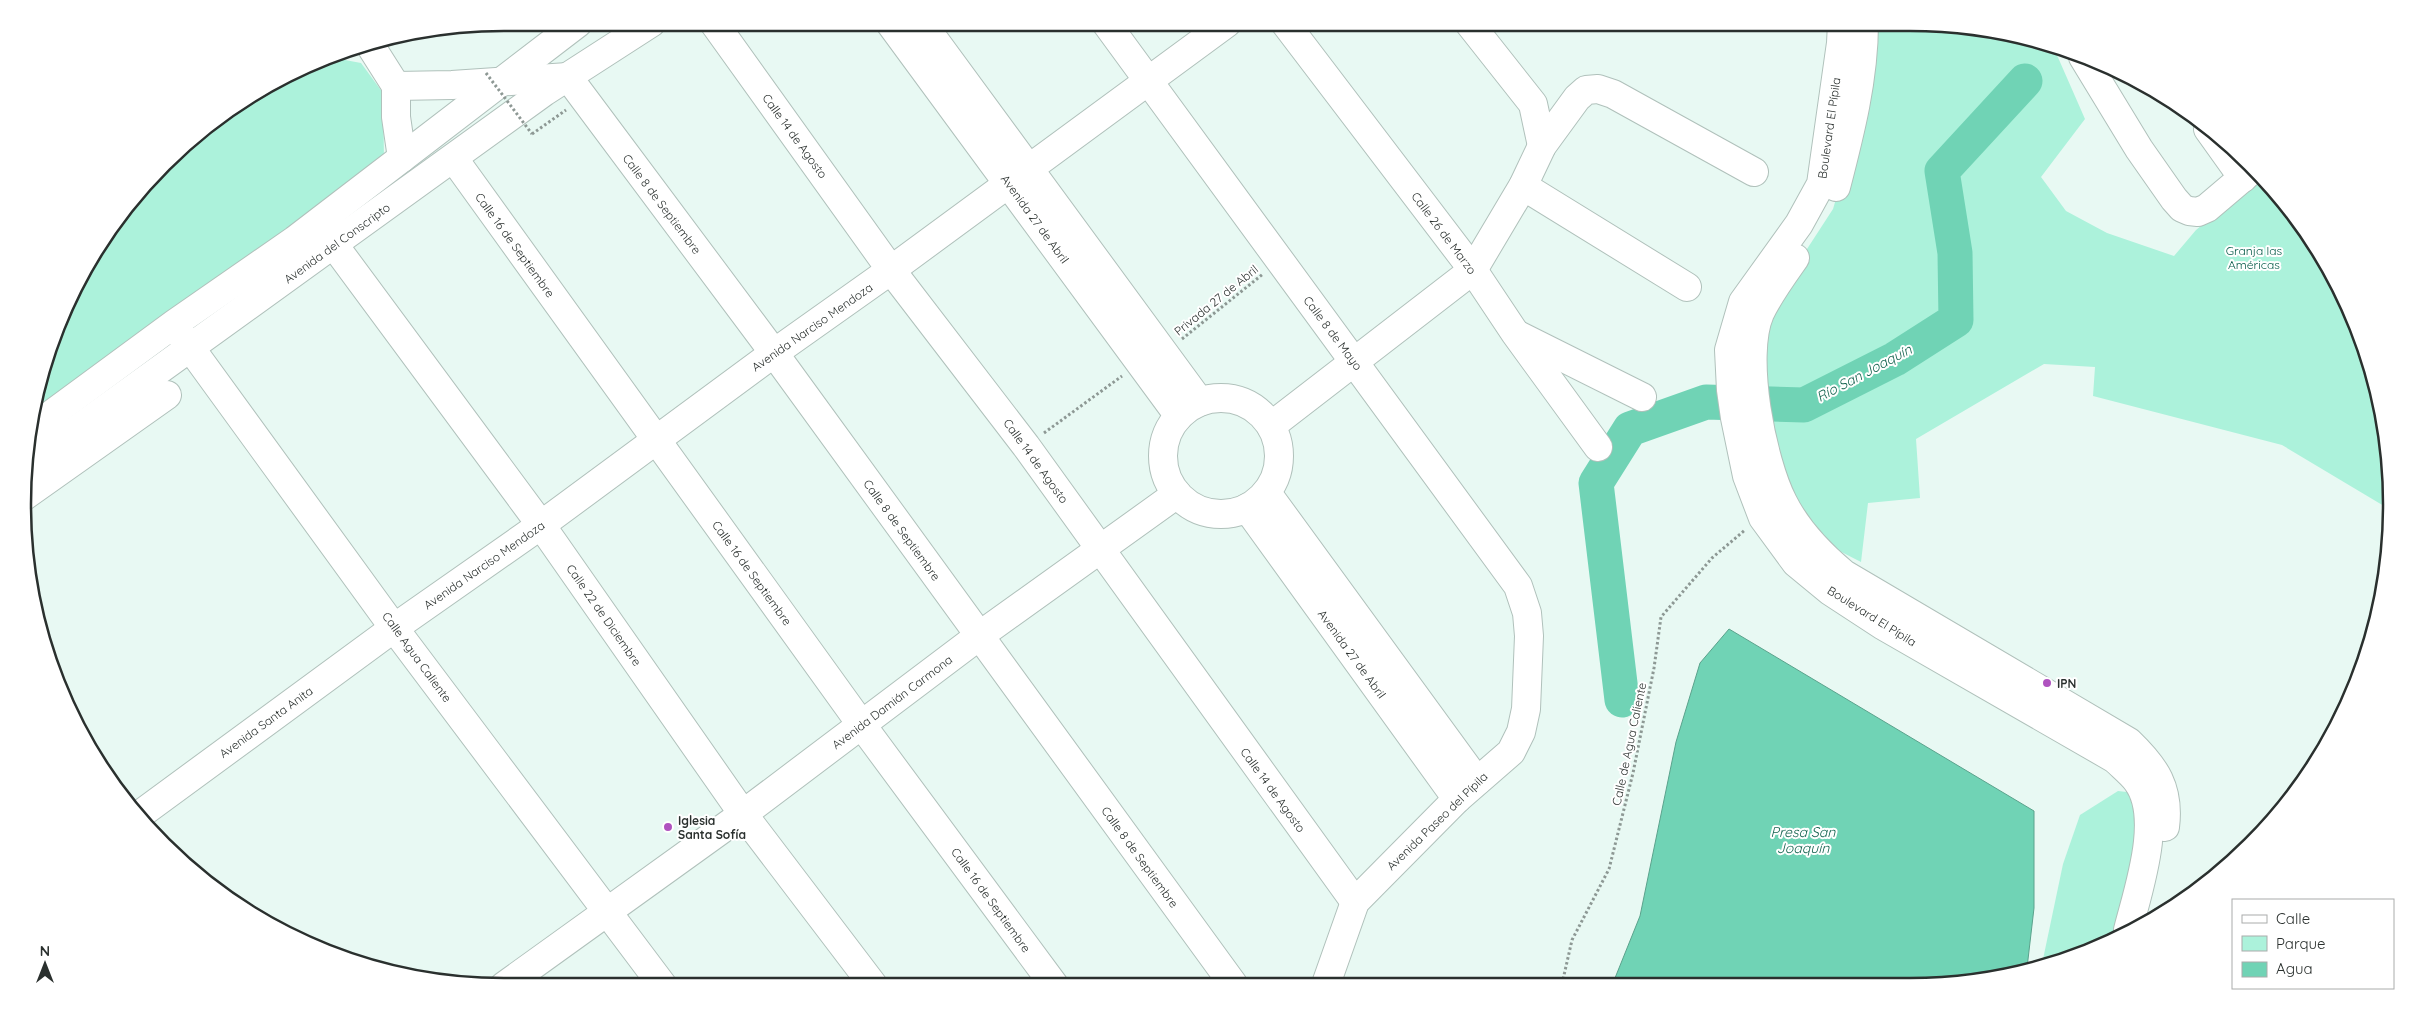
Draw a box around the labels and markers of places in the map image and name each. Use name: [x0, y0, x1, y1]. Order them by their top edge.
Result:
place label: IPN: [2057, 676, 2076, 691]
marker: IPN: [2041, 677, 2053, 689]
place label: Iglesia Santa Sofía: [678, 813, 746, 842]
marker: Iglesia Santa Sofía: [662, 821, 674, 833]

